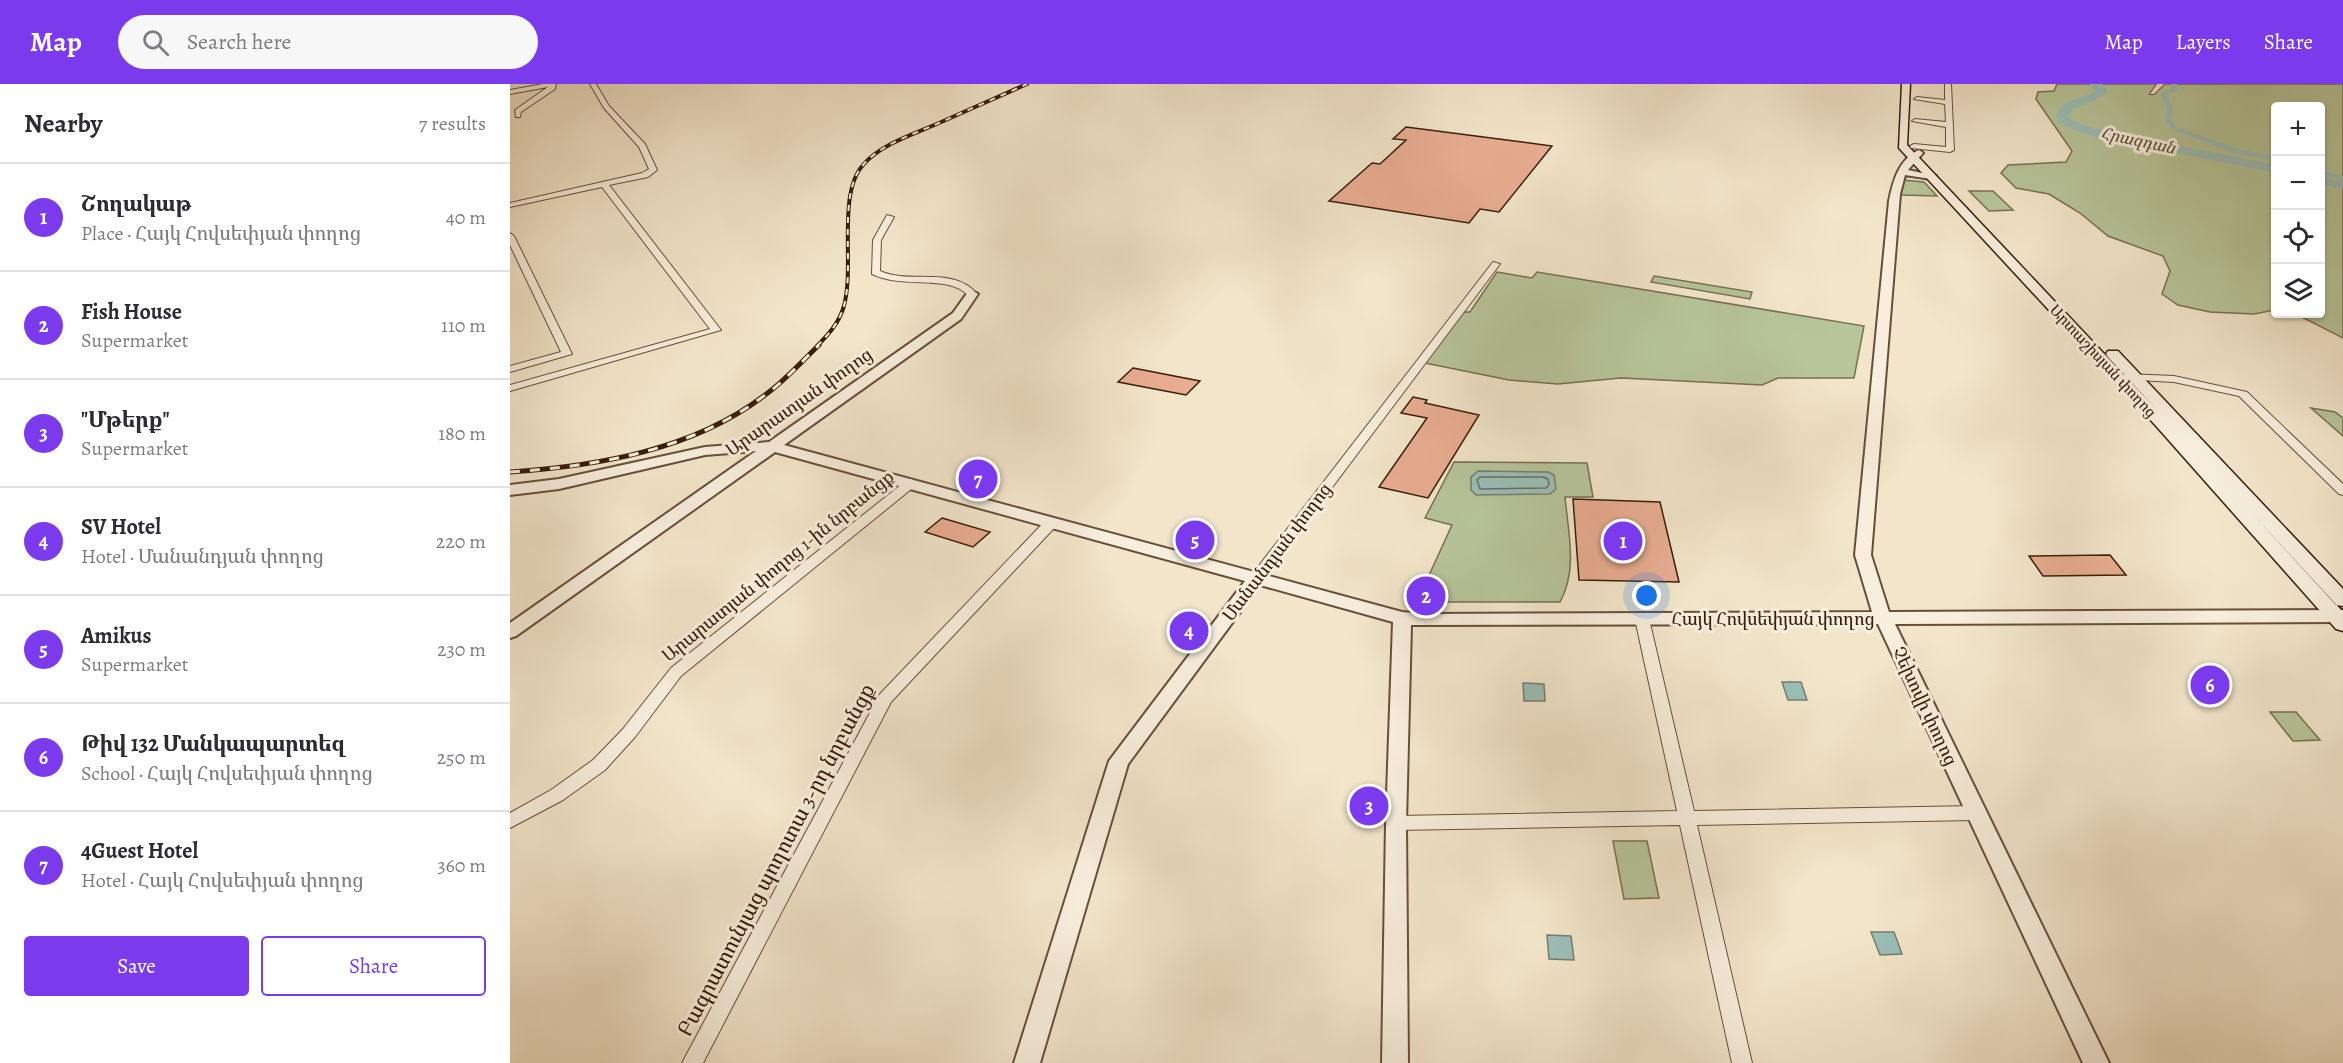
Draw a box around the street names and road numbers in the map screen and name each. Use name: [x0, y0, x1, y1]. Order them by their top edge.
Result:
street label: Արտաշիսյան փողոց: [2045, 300, 2161, 422]
street label: Արարատյան փողոց: [721, 342, 877, 462]
street label: Արարատյան փողոց 1-ին նրբանցք: [657, 465, 899, 667]
street label: Մանանդյան փողոց: [1217, 478, 1337, 626]
street label: Հայկ Հովսեփյան փողոց: [1671, 607, 1875, 631]
street label: Չեխովի փողոց: [1887, 643, 1963, 769]
street label: Բագրատունյաց պողոտա 3-րդ նրբանցք: [671, 679, 881, 1041]

